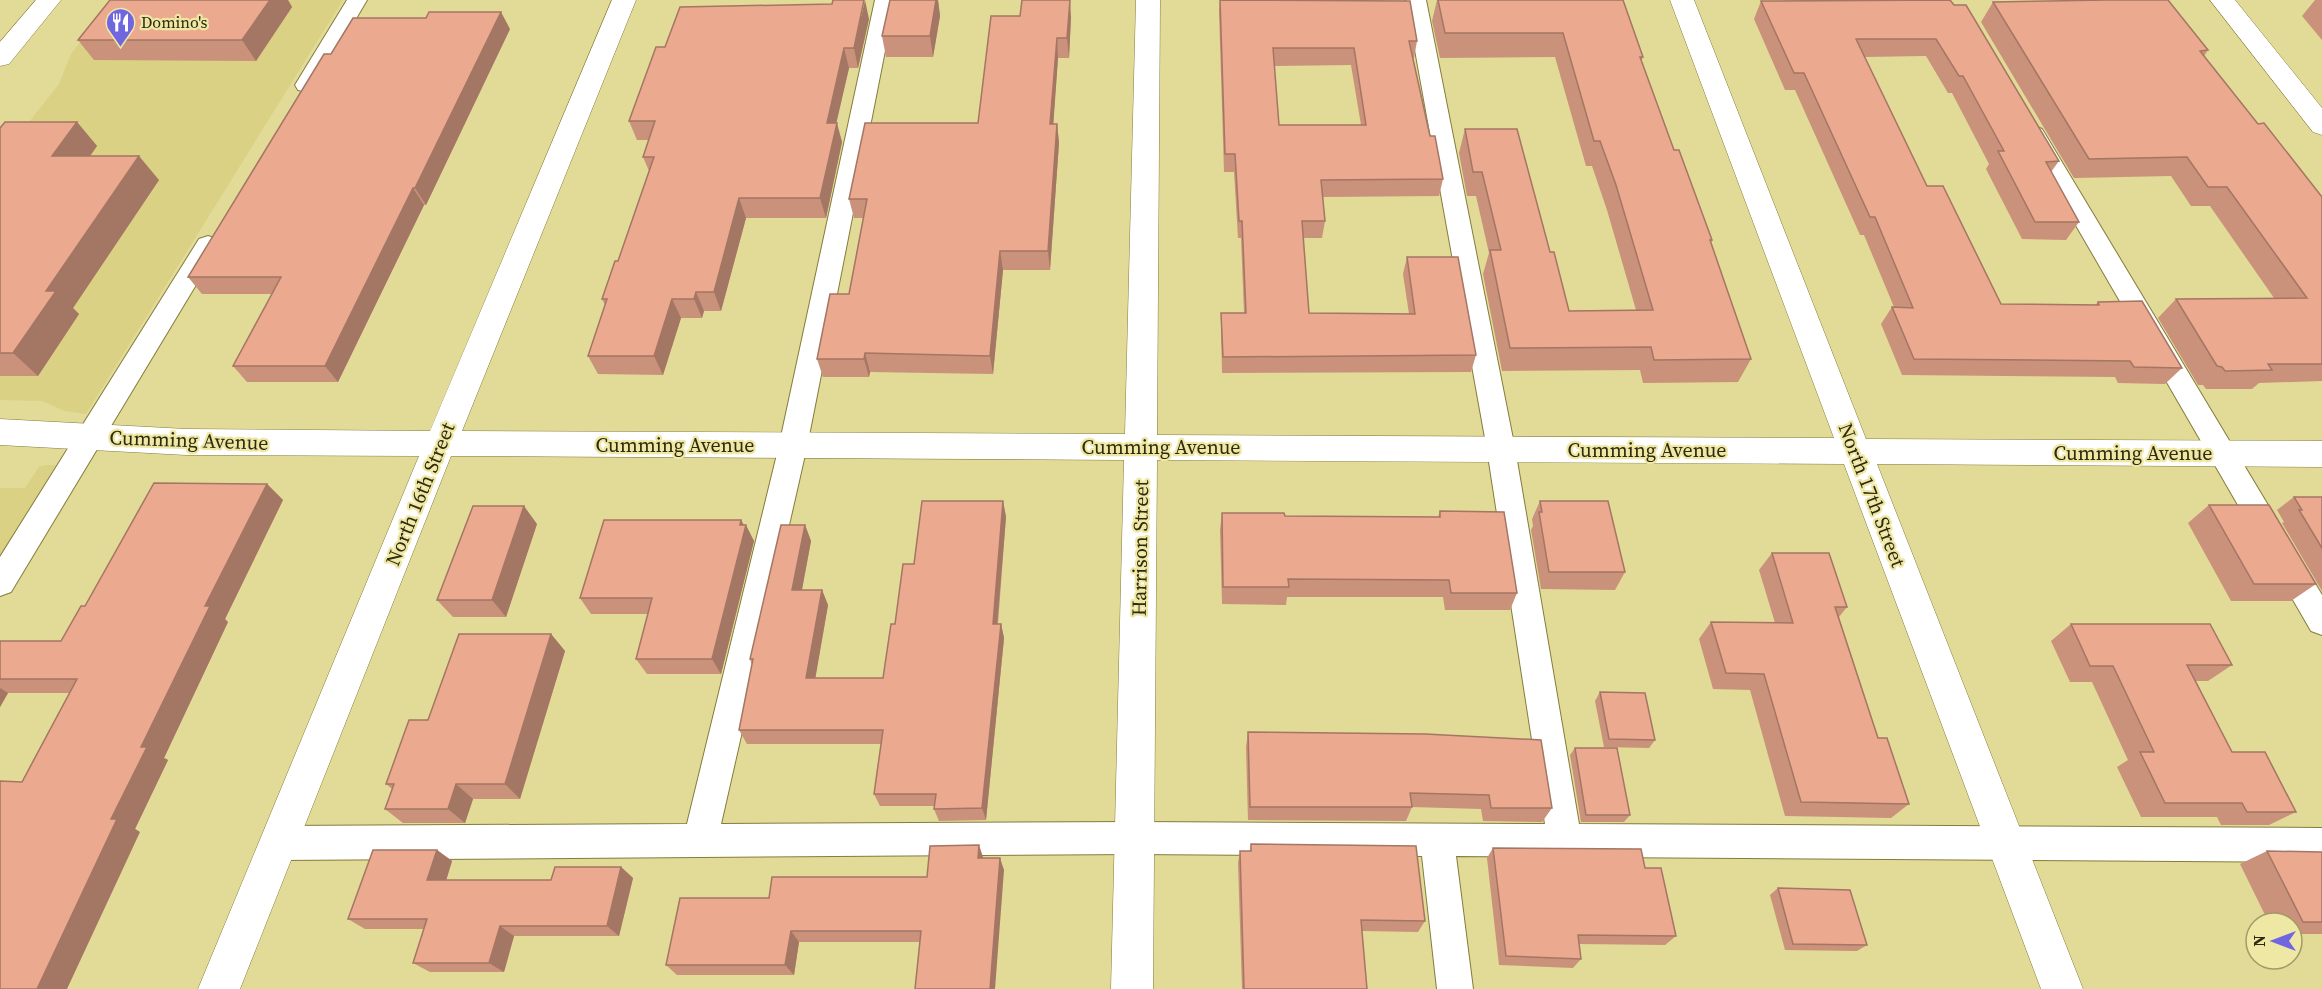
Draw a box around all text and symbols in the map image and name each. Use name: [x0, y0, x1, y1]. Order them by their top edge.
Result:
restaurant icon: Domino's: [104, 6, 136, 48]
place label: Domino's: [141, 11, 208, 33]
street label: North 16th Street: [378, 418, 462, 570]
street label: North 17th Street: [1832, 419, 1913, 572]
street label: Cumming Avenue: [109, 423, 269, 457]
street label: Cumming Avenue: [596, 431, 754, 459]
street label: Cumming Avenue: [1082, 433, 1240, 461]
street label: Cumming Avenue: [1568, 436, 1726, 464]
street label: Cumming Avenue: [2054, 439, 2212, 467]
street label: Harrison Street: [1125, 479, 1155, 616]
north arrow: [2244, 911, 2304, 971]
text: N: [2248, 935, 2270, 947]

